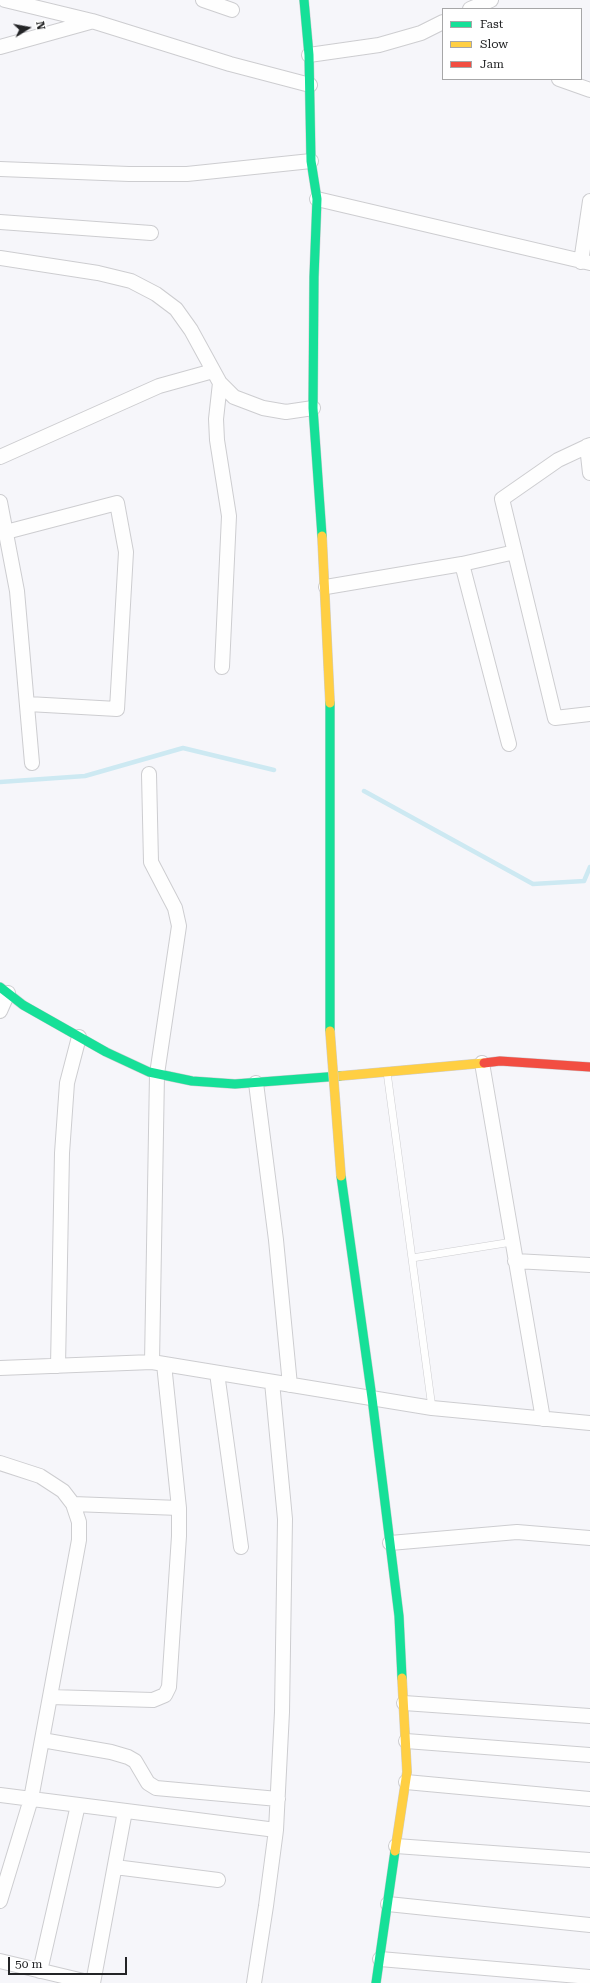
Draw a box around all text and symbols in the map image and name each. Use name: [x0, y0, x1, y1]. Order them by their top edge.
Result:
north arrow: [8, 8, 48, 48]
legend: [442, 8, 582, 80]
text: Fast: [480, 17, 503, 31]
text: N: [33, 20, 47, 31]
text: Slow: [480, 37, 508, 51]
text: Jam: [480, 57, 504, 71]
scale bar: [10, 1949, 129, 1975]
text: 50 m: [15, 1957, 42, 1971]

